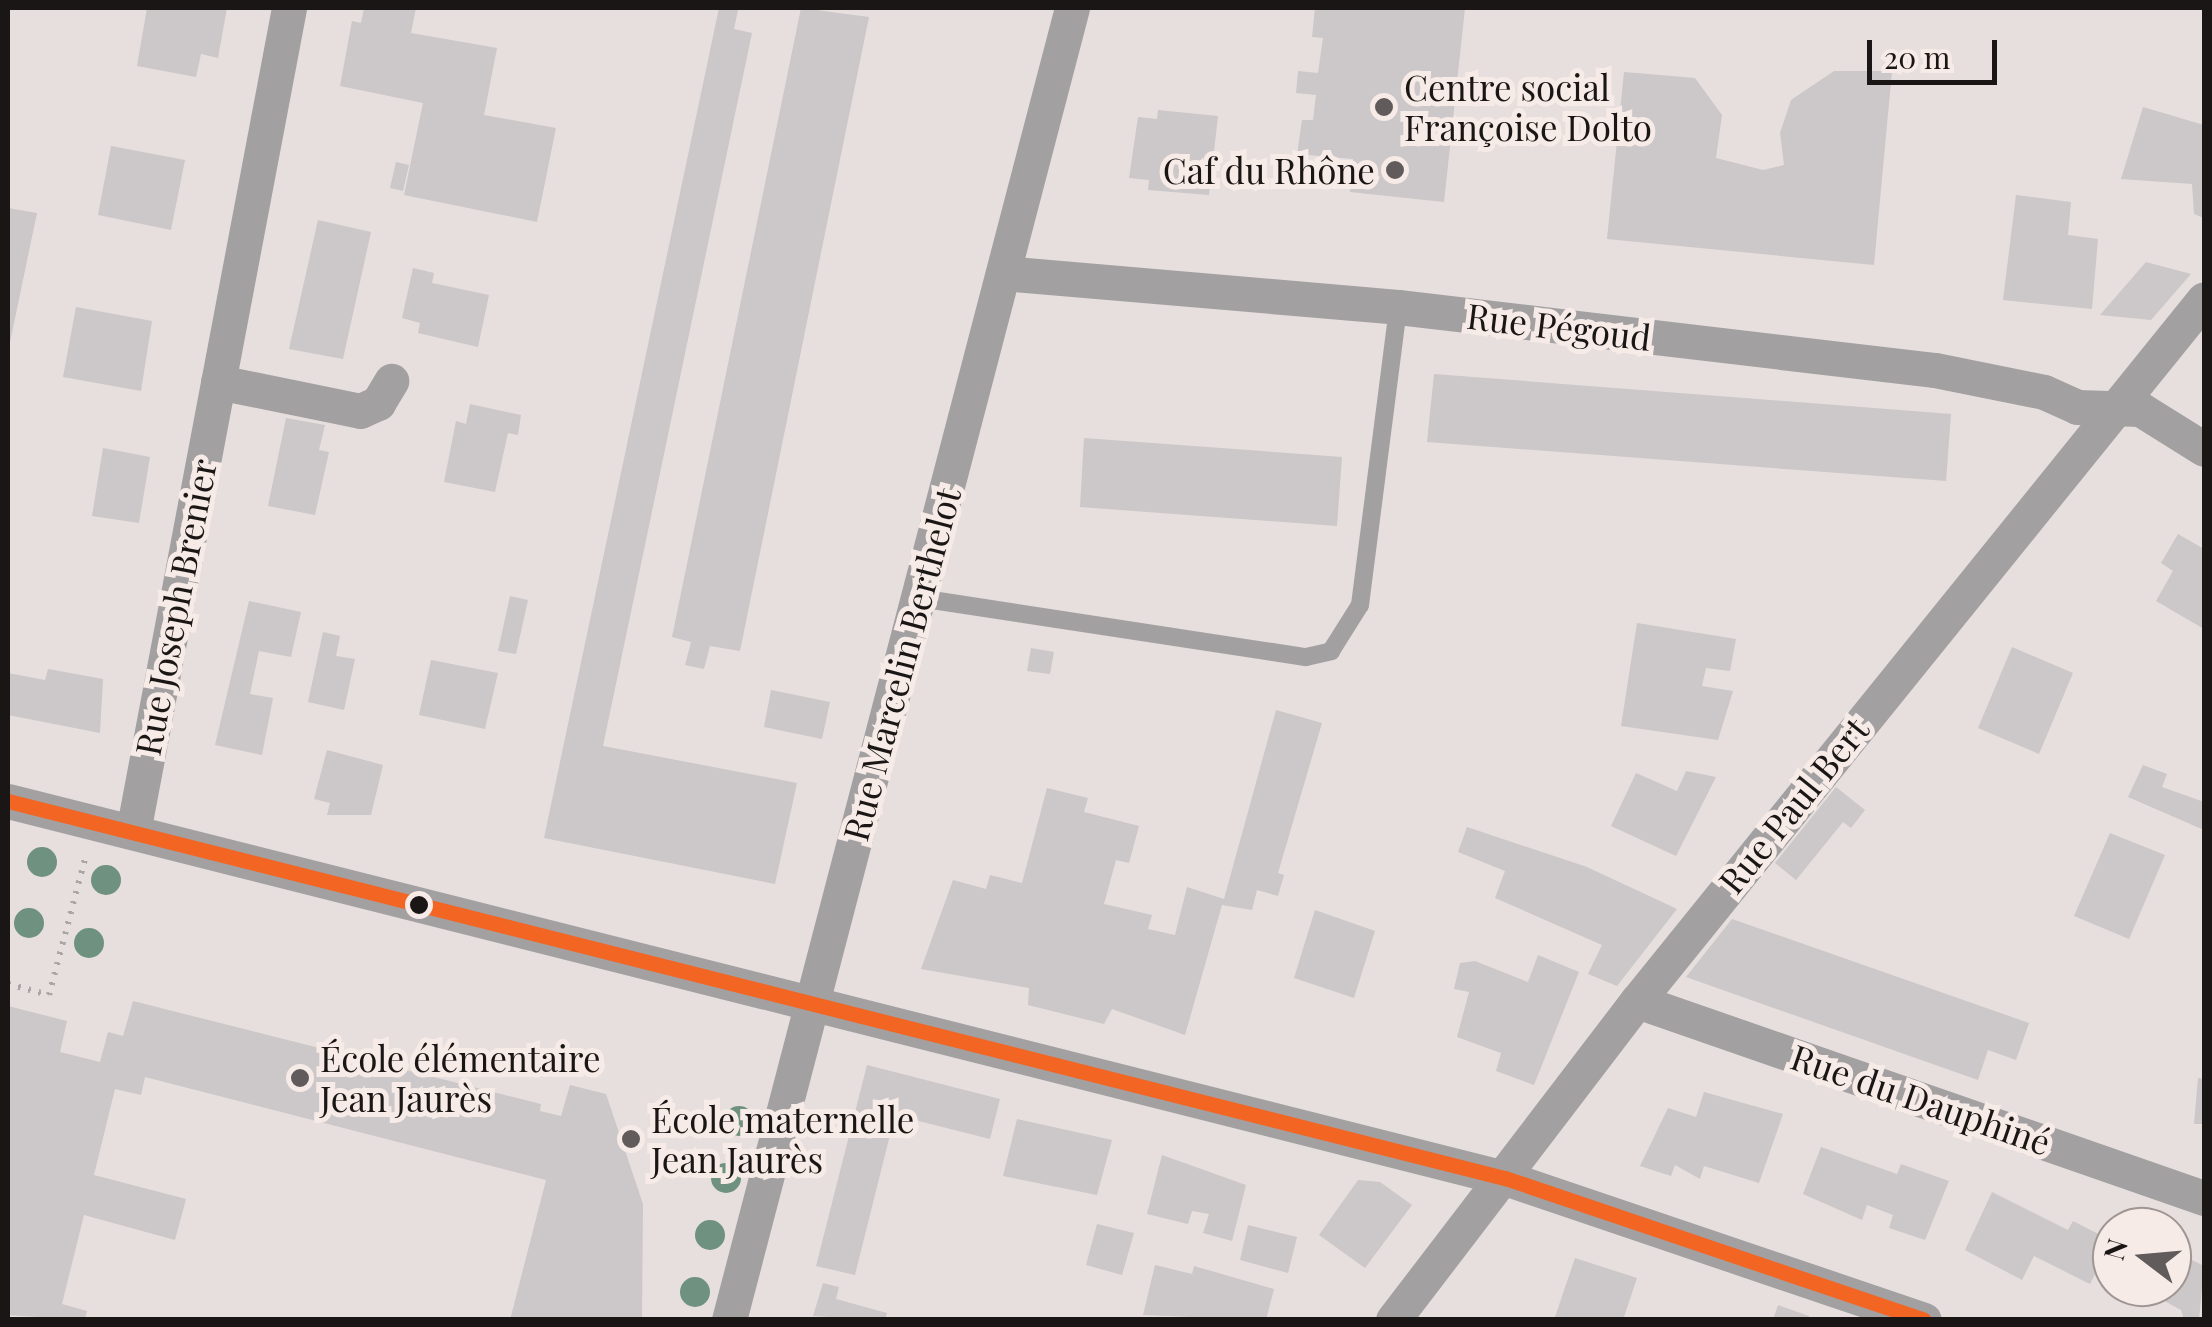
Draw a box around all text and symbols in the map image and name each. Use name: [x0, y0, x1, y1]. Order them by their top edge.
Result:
scale bar: [1872, 20, 2002, 82]
text: 20 m: [1884, 37, 1950, 77]
place label: Centre social Françoise Dolto: [1404, 66, 1652, 148]
marker: Centre social Françoise Dolto: [1373, 96, 1395, 118]
place label: Caf du Rhône: [1163, 149, 1375, 191]
marker: Caf du Rhône: [1384, 159, 1406, 181]
street label: Rue Pégoud: [1465, 294, 1653, 358]
street label: Rue Joseph Brenier: [126, 455, 224, 759]
street label: Rue Marcelin Berthelot: [834, 483, 968, 845]
street label: Rue Paul Bert: [1709, 709, 1877, 901]
unlabelled marker: [409, 895, 429, 915]
street label: Rue du Dauphiné: [1786, 1035, 2056, 1163]
place label: École élémentaire Jean Jaurès: [320, 1037, 601, 1119]
marker: École élémentaire Jean Jaurès: [289, 1067, 311, 1089]
place label: École maternelle Jean Jaurès: [651, 1098, 914, 1180]
marker: École maternelle Jean Jaurès: [620, 1128, 642, 1150]
north arrow: [2092, 1207, 2192, 1307]
text: N: [2094, 1234, 2135, 1264]

